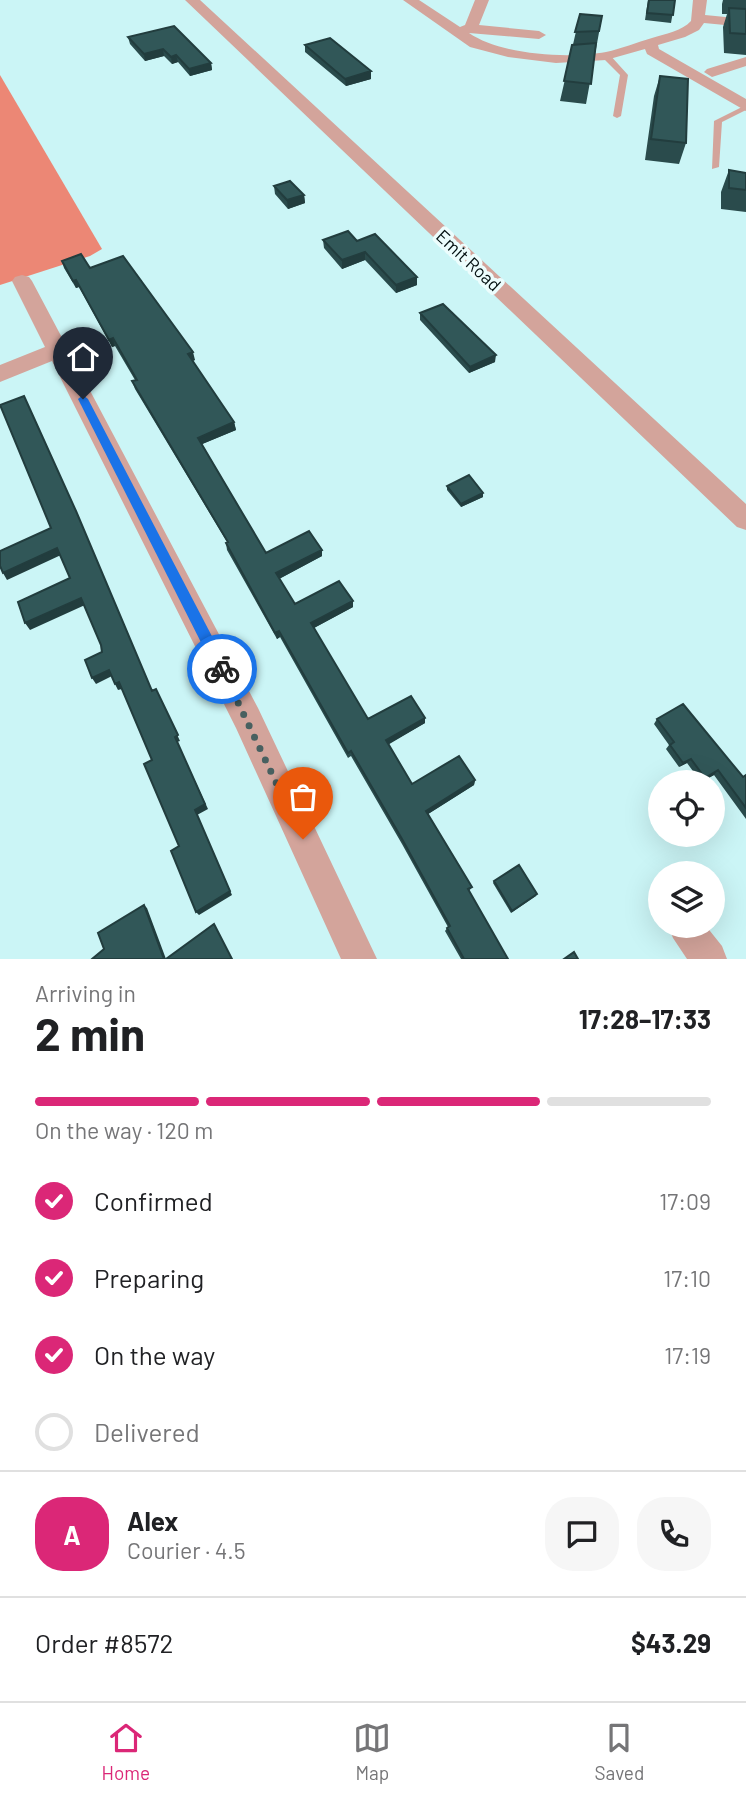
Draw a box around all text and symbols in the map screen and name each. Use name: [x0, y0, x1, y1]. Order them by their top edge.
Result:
street label: Emit Road: [432, 225, 506, 295]
pin: [53, 327, 113, 399]
icon: home: [64, 338, 102, 376]
courier: [187, 634, 257, 704]
icon: bike: [203, 650, 241, 688]
pin: [273, 767, 333, 839]
map controls: [648, 770, 725, 938]
button: locate: [648, 770, 725, 847]
icon: bag: [284, 778, 322, 816]
button: layers: [648, 861, 725, 938]
text: Arriving in: [35, 979, 136, 1007]
text: 17:28–17:33: [579, 1003, 711, 1034]
text: 2 min: [35, 1005, 145, 1060]
text: On the way · 120 m: [35, 1116, 213, 1144]
icon: check: [35, 1182, 73, 1220]
text: Confirmed: [94, 1185, 213, 1216]
text: 17:09: [659, 1187, 711, 1215]
icon: check: [35, 1259, 73, 1297]
text: Preparing: [94, 1262, 204, 1293]
text: 17:10: [663, 1264, 711, 1292]
icon: check: [35, 1336, 73, 1374]
text: On the way: [94, 1339, 215, 1370]
text: 17:19: [664, 1341, 711, 1369]
text: Delivered: [94, 1416, 200, 1447]
button: chat: [545, 1497, 619, 1571]
button: phone: [637, 1497, 711, 1571]
text: Alex: [127, 1505, 178, 1536]
text: A: [63, 1519, 81, 1550]
text: Courier · 4.5: [127, 1536, 246, 1564]
text: Order #8572: [35, 1627, 174, 1658]
text: $43.29: [631, 1627, 711, 1658]
tab: Home: [102, 1719, 150, 1784]
tab: Map: [353, 1719, 391, 1784]
tab: Saved: [595, 1719, 644, 1784]

